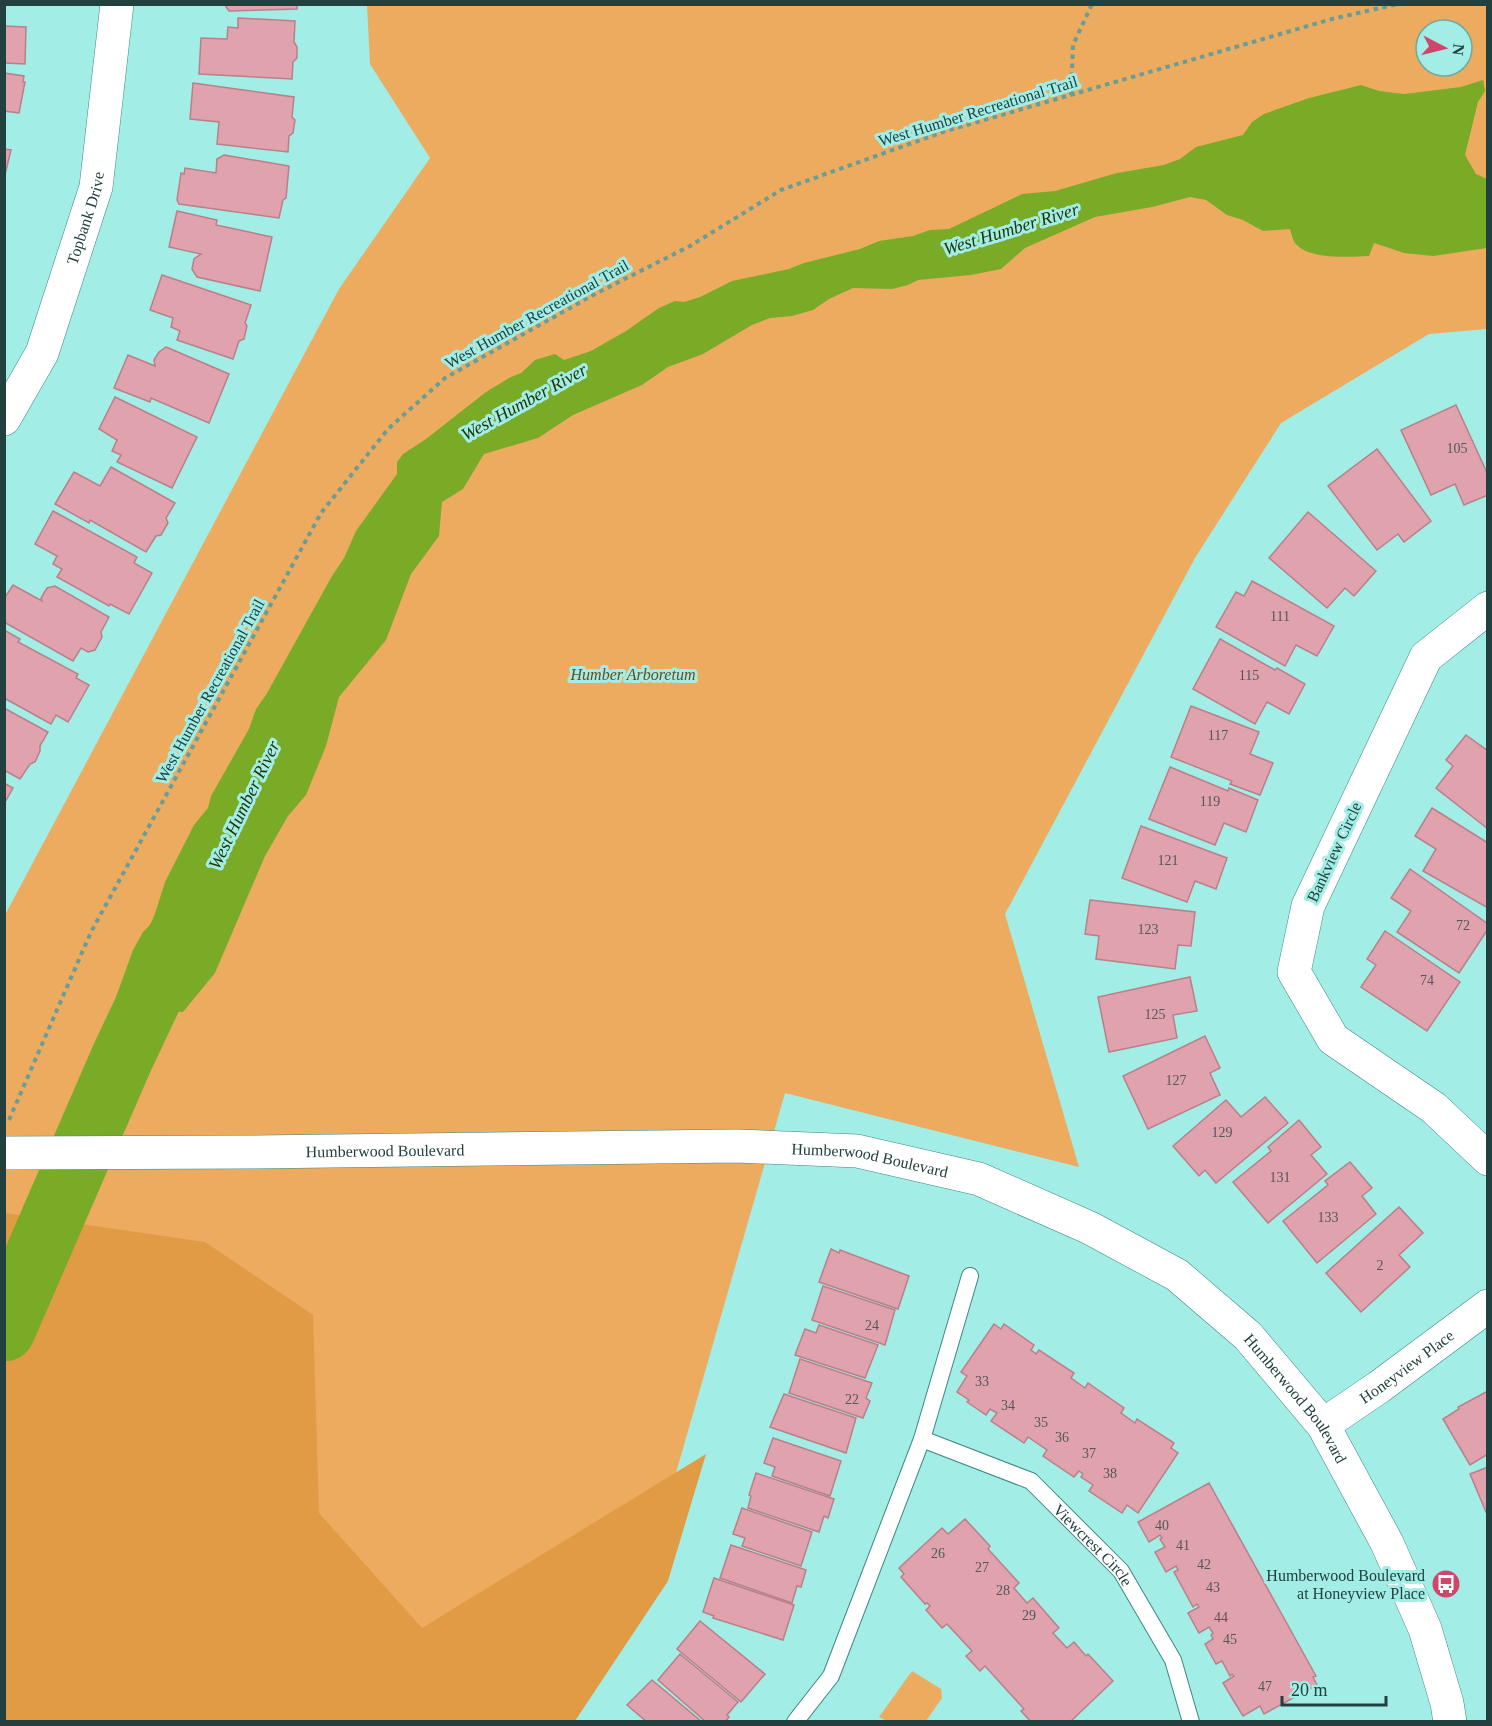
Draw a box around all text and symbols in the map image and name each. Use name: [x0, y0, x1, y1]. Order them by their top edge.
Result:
north arrow: [1414, 18, 1474, 78]
text: N: [1449, 43, 1468, 57]
street label: West Humber Recreational Trail: [876, 72, 1080, 149]
street label: Topbank Drive: [63, 171, 106, 266]
water label: West Humber River: [941, 199, 1082, 259]
street label: West Humber Recreational Trail: [442, 256, 632, 372]
water label: West Humber River: [458, 359, 591, 445]
house number: 105: [1447, 441, 1468, 456]
street label: West Humber Recreational Trail: [152, 596, 268, 786]
house number: 111: [1270, 609, 1290, 624]
park label: Humber Arboretum: [570, 666, 695, 683]
house number: 115: [1239, 668, 1259, 683]
house number: 117: [1208, 728, 1228, 743]
water label: West Humber River: [204, 737, 284, 872]
house number: 119: [1200, 794, 1220, 809]
street label: Bankview Circle: [1303, 799, 1365, 905]
house number: 121: [1158, 853, 1179, 868]
house number: 72: [1456, 918, 1470, 933]
house number: 123: [1138, 922, 1159, 937]
house number: 74: [1420, 973, 1434, 988]
house number: 125: [1145, 1007, 1166, 1022]
house number: 127: [1166, 1073, 1187, 1088]
house number: 129: [1212, 1125, 1233, 1140]
street label: Humberwood Boulevard: [791, 1140, 950, 1180]
street label: Humberwood Boulevard: [306, 1141, 464, 1160]
house number: 131: [1270, 1170, 1291, 1185]
house number: 133: [1318, 1210, 1339, 1225]
house number: 2: [1377, 1258, 1384, 1273]
house number: 24: [865, 1318, 879, 1333]
street label: Honeyview Place: [1356, 1326, 1457, 1406]
street label: Humberwood Boulevard: [1241, 1330, 1350, 1466]
house number: 33: [975, 1374, 989, 1389]
house number: 22: [845, 1392, 859, 1407]
house number: 34: [1001, 1398, 1015, 1413]
house number: 35: [1034, 1415, 1048, 1430]
house number: 36: [1055, 1430, 1069, 1445]
house number: 37: [1082, 1446, 1096, 1461]
house number: 38: [1103, 1466, 1117, 1481]
street label: Viewcrest Circle: [1050, 1500, 1136, 1589]
house number: 40: [1155, 1518, 1169, 1533]
house number: 41: [1176, 1538, 1190, 1553]
house number: 26: [931, 1546, 945, 1561]
house number: 42: [1197, 1557, 1211, 1572]
house number: 27: [975, 1560, 989, 1575]
place label: Humberwood Boulevard at Honeyview Place: [1266, 1567, 1425, 1603]
bus stop icon: Humberwood Boulevard at Honeyview Place: [1430, 1568, 1462, 1600]
house number: 43: [1206, 1580, 1220, 1595]
house number: 28: [996, 1583, 1010, 1598]
house number: 29: [1022, 1608, 1036, 1623]
house number: 44: [1214, 1610, 1228, 1625]
house number: 45: [1223, 1632, 1237, 1647]
scale bar: [1282, 1669, 1386, 1707]
house number: 47: [1258, 1679, 1272, 1694]
text: 20 m: [1291, 1680, 1328, 1700]

